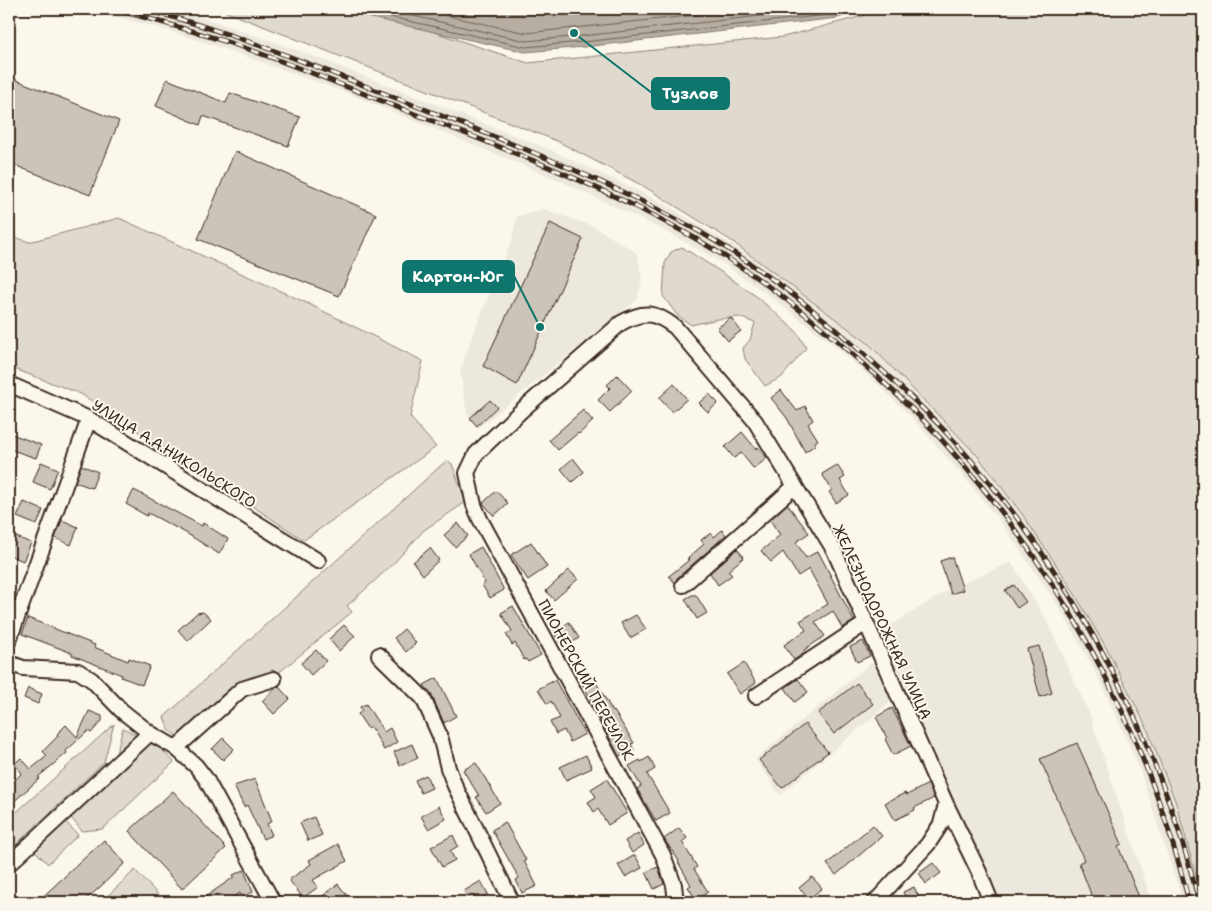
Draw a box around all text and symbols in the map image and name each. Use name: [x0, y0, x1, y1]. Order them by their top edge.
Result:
callout: Тузлов: [652, 78, 729, 109]
text: Тузлов: [662, 83, 718, 104]
callout: Картон-Юг: [403, 261, 514, 292]
text: Картон-Юг: [412, 266, 505, 287]
street label: УЛИЦА А.А.НИКОЛЬСКОГО: [88, 395, 260, 513]
street label: ЖЕЛЕЗНОДОРОЖНАЯ УЛИЦА: [828, 521, 936, 723]
street label: ПИОНЕРСКИЙ ПЕРЕУЛОК: [533, 596, 640, 764]

